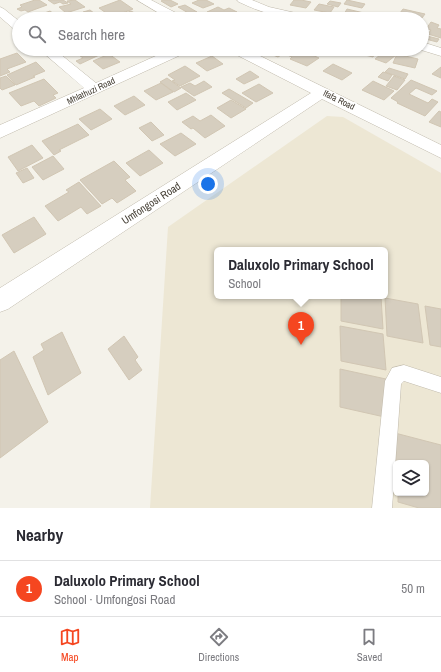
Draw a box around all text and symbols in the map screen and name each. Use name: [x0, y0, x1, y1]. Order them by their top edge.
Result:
search box: [12, 12, 429, 56]
icon: search: [26, 23, 48, 45]
text: Search here: [58, 24, 125, 45]
street label: Mhlathuzi Road: [65, 75, 117, 107]
street label: Ifafa Road: [321, 87, 357, 113]
your location: [198, 174, 218, 194]
street label: Umfongosi Road: [119, 179, 183, 227]
popup: [214, 247, 388, 299]
text: Daluxolo Primary School: [228, 254, 374, 275]
text: School: [228, 275, 261, 292]
pin: 1: [288, 312, 314, 345]
map controls: [393, 460, 429, 496]
button: layers: [393, 460, 429, 496]
text: Nearby: [16, 523, 63, 546]
text: Daluxolo Primary School: [54, 570, 200, 591]
text: 1: [26, 580, 32, 597]
text: 50 m: [401, 580, 425, 597]
text: School · Umfongosi Road: [54, 591, 175, 608]
tab: Map: [59, 626, 81, 664]
tab: Directions: [198, 626, 239, 664]
tab: Saved: [357, 626, 382, 664]

